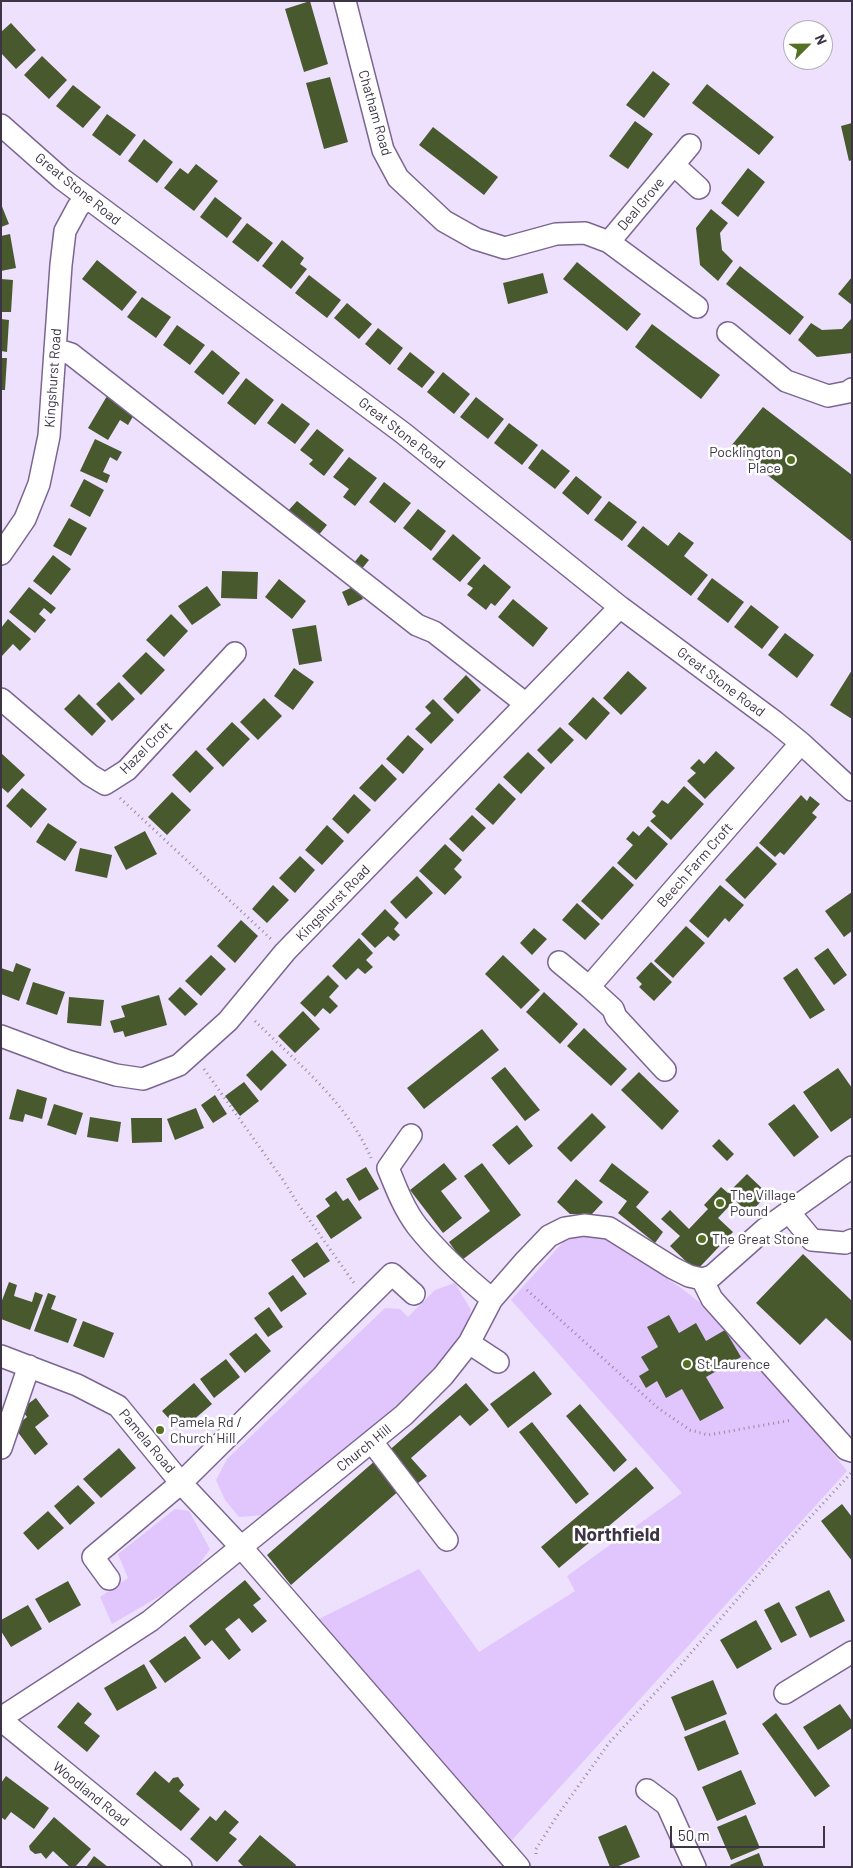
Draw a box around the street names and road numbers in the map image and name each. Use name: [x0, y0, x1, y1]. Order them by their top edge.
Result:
street label: Chatham Road: [355, 68, 395, 158]
street label: Great Stone Road: [32, 149, 124, 229]
street label: Deal Grove: [614, 174, 668, 234]
street label: Kingshurst Road: [41, 328, 65, 428]
street label: Great Stone Road: [355, 394, 449, 472]
street label: Great Stone Road: [674, 644, 768, 720]
street label: Hazel Croft: [116, 718, 176, 778]
street label: Beech Farm Croft: [654, 819, 736, 911]
street label: Kingshurst Road: [292, 861, 374, 945]
street label: Pamela Road: [115, 1406, 179, 1476]
street label: Church Hill: [333, 1421, 395, 1475]
street label: Woodland Road: [49, 1758, 133, 1830]

